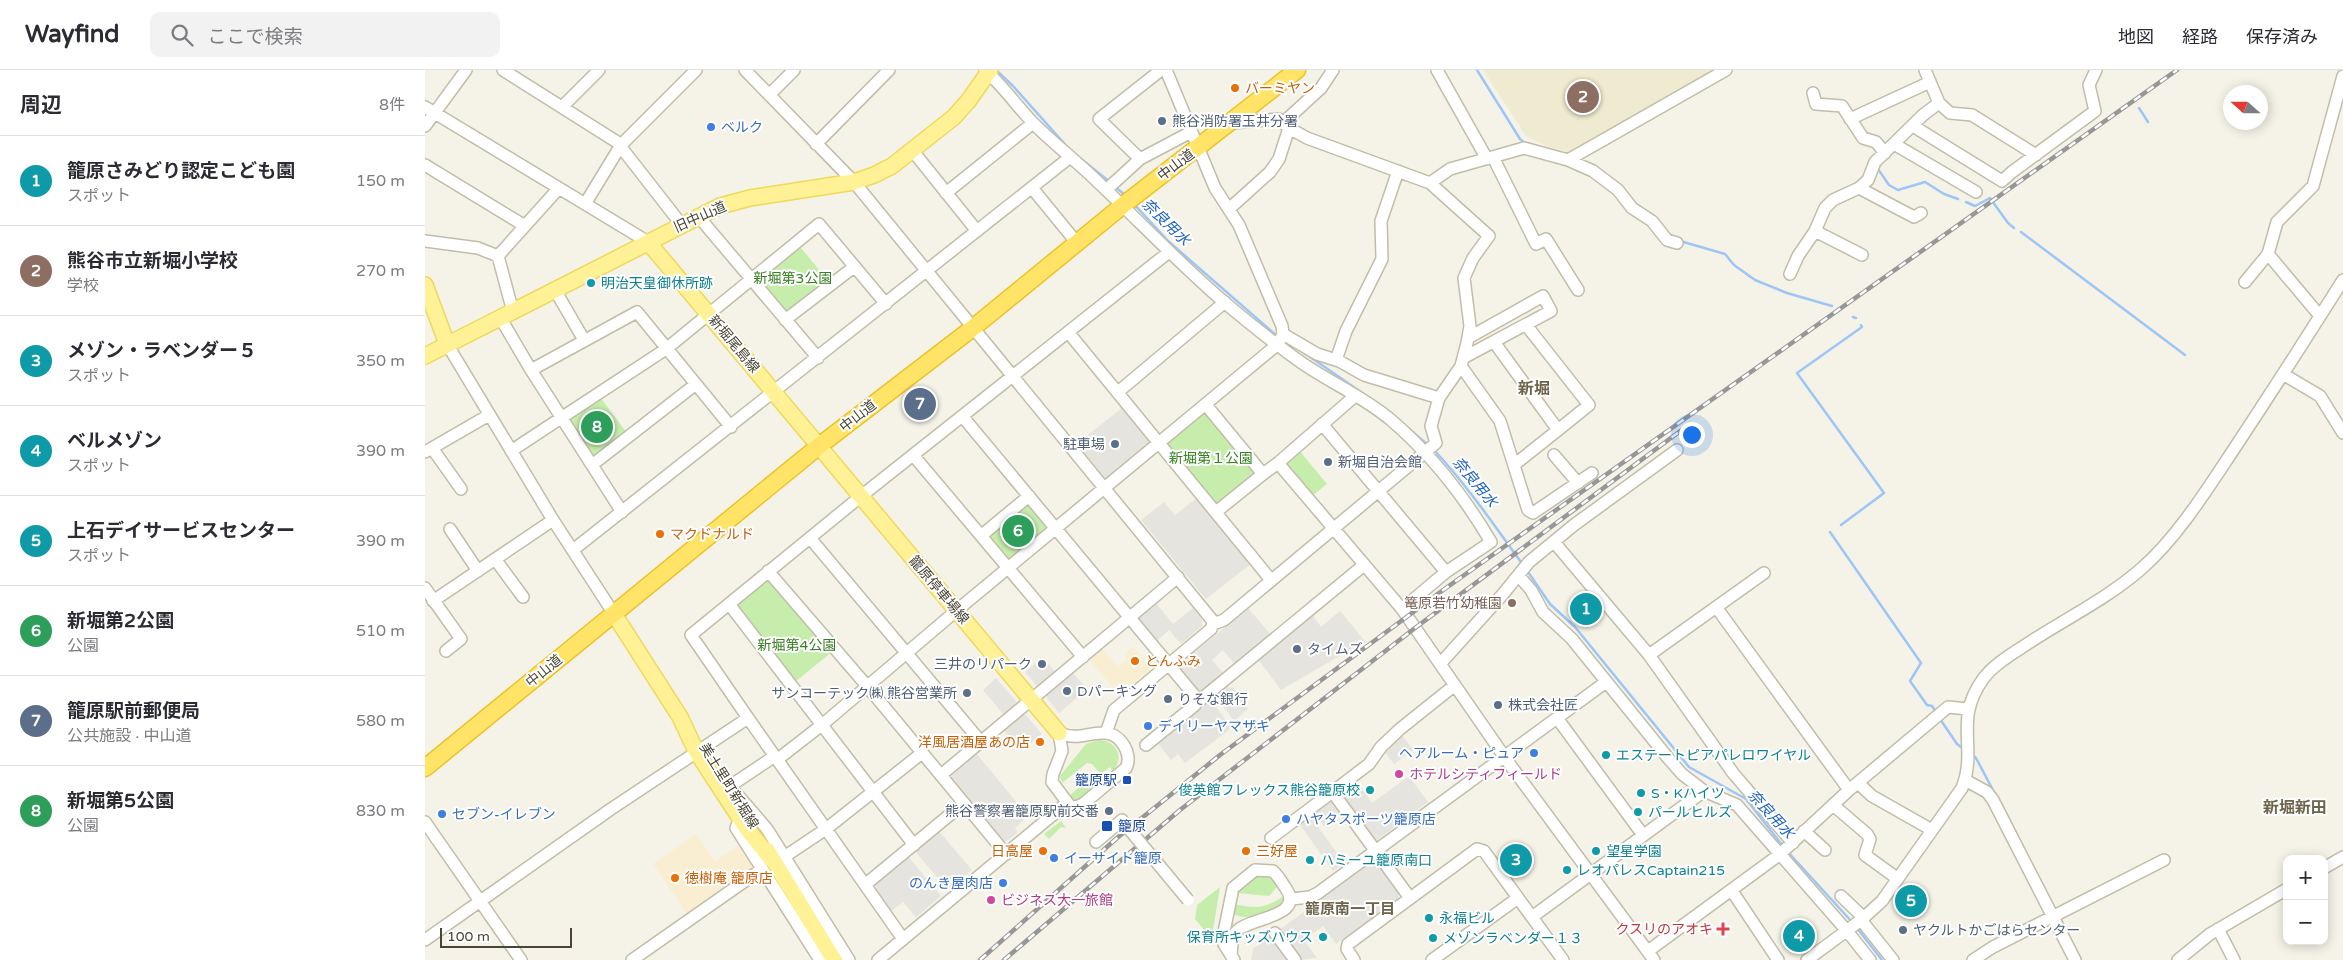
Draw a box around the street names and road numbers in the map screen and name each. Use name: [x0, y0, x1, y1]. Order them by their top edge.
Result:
street label: 中山道: [1154, 146, 1198, 184]
street label: 旧中山道: [671, 198, 729, 236]
street label: 新堀尾島線: [705, 312, 763, 376]
street label: 中山道: [836, 396, 880, 436]
street label: 籠原停車場線: [905, 552, 973, 628]
street label: 中山道: [522, 651, 566, 691]
street label: 美土里町新堀線: [696, 740, 762, 832]

